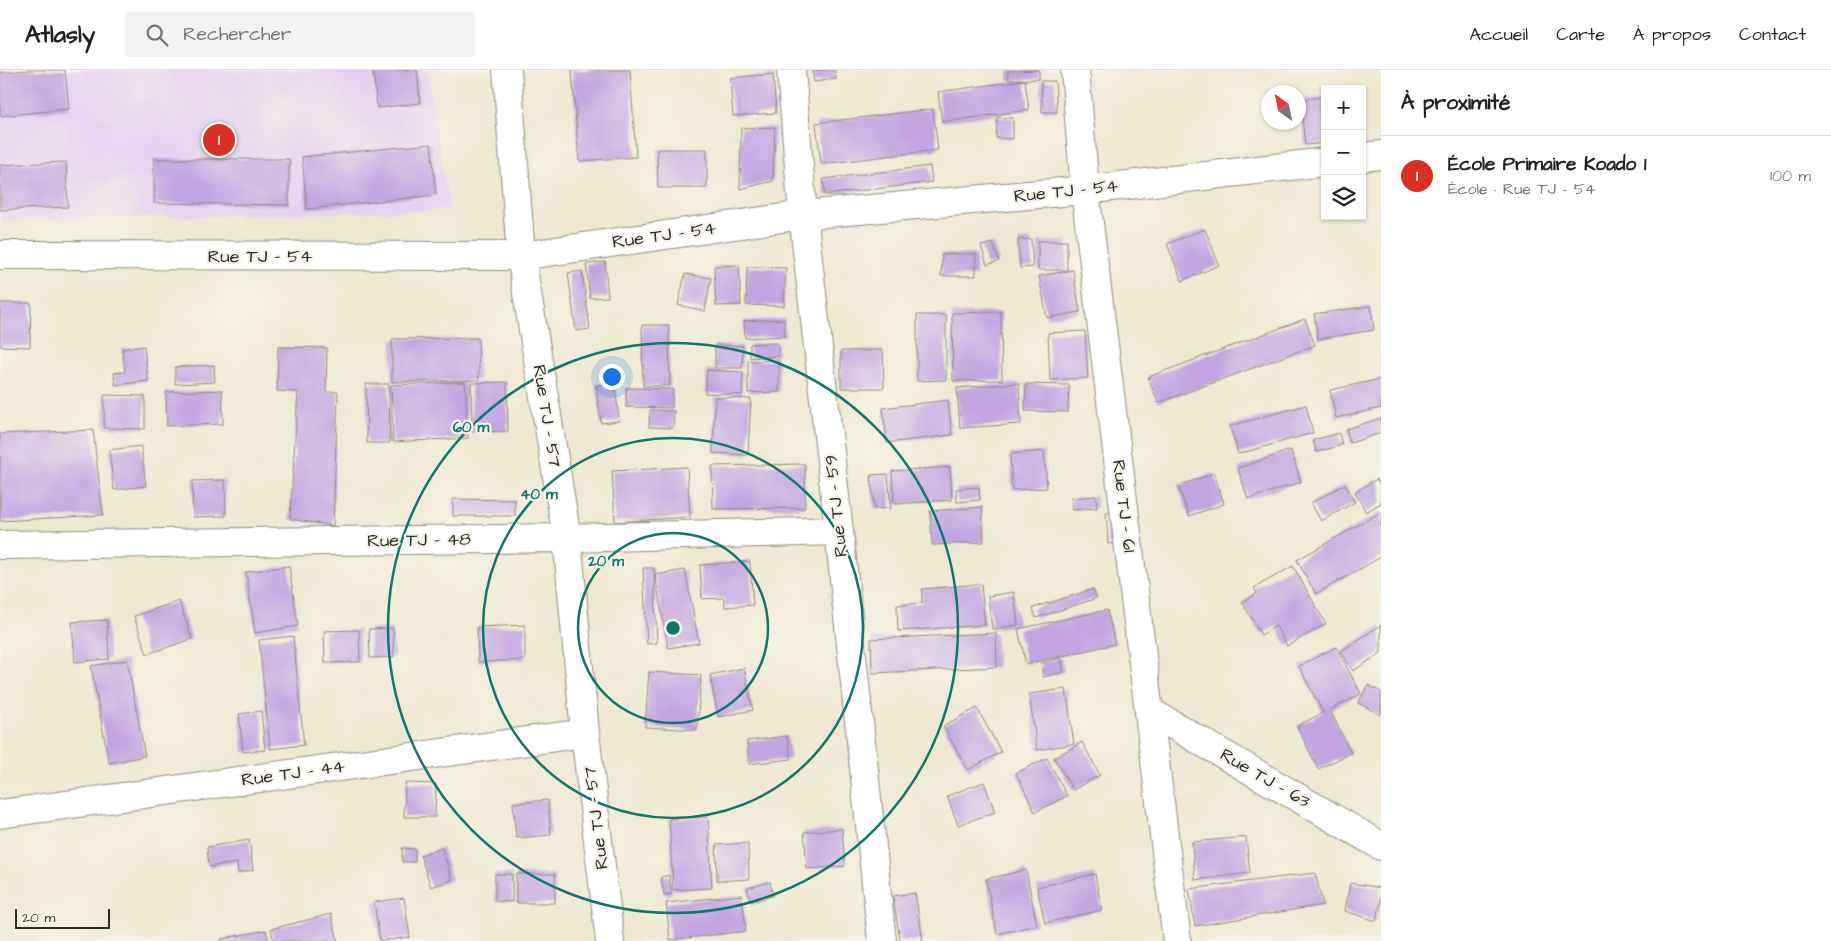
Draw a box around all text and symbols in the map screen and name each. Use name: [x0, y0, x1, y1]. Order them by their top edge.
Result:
search box: [125, 12, 475, 57]
text: Atlasly: [25, 18, 95, 52]
icon: search: [143, 21, 171, 49]
text: Rechercher: [183, 21, 291, 48]
text: Accueil: [1469, 22, 1528, 47]
text: Carte: [1556, 22, 1605, 47]
text: À propos: [1633, 22, 1711, 47]
text: Contact: [1739, 22, 1806, 47]
north arrow: [1261, 85, 1306, 130]
map controls: [1321, 85, 1366, 220]
button: +: [1321, 85, 1366, 130]
text: À proximité: [1401, 88, 1510, 117]
pin: 1: [203, 121, 235, 159]
button: −: [1321, 130, 1366, 175]
text: École Primaire Koado 1: [1448, 151, 1646, 178]
text: 1: [1416, 165, 1418, 187]
text: 100 m: [1770, 165, 1811, 187]
street label: Rue TJ - 54: [1013, 173, 1119, 209]
button: layers: [1321, 175, 1366, 220]
text: École · Rue TJ - 54: [1448, 178, 1596, 200]
street label: Rue TJ - 54: [610, 215, 718, 255]
street label: Rue TJ - 54: [208, 244, 312, 269]
street label: Rue TJ - 57: [527, 363, 567, 469]
your location: [599, 364, 625, 390]
text: 60 m: [453, 417, 490, 438]
street label: Rue TJ - 59: [818, 454, 854, 558]
street label: Rue TJ - 61: [1106, 458, 1142, 554]
text: 40 m: [520, 484, 558, 505]
street label: Rue TJ - 48: [367, 527, 471, 553]
text: 20 m: [587, 551, 624, 572]
centre of rings: [664, 619, 682, 637]
street label: Rue TJ - 63: [1215, 742, 1315, 814]
street label: Rue TJ - 44: [240, 753, 346, 793]
street label: Rue TJ - 57: [577, 765, 615, 871]
scale bar: [15, 906, 110, 929]
text: 20 m: [22, 908, 55, 928]

